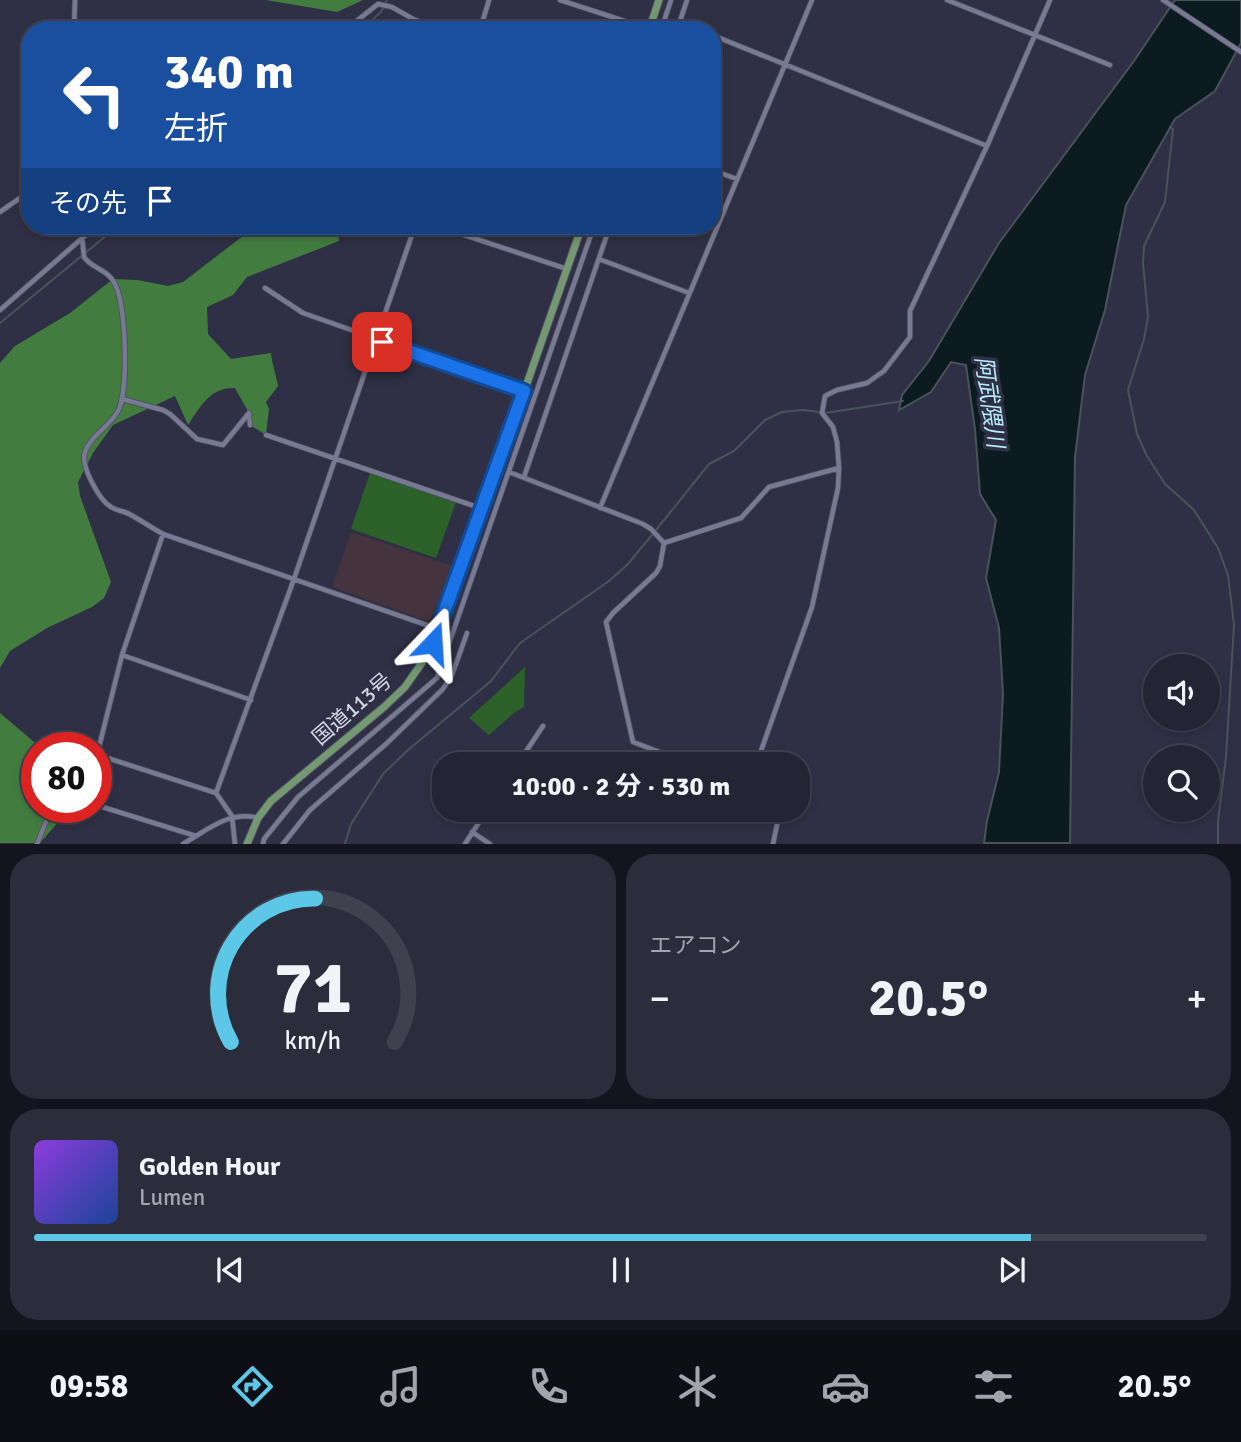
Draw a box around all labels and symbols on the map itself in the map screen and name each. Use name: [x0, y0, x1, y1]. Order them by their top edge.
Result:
pin: [352, 312, 412, 372]
water label: 阿武隈川: [969, 354, 1011, 453]
position arrow: [396, 606, 470, 680]
street label: 国道113号: [307, 667, 397, 751]
speed limit sign: 80: [21, 732, 112, 823]

